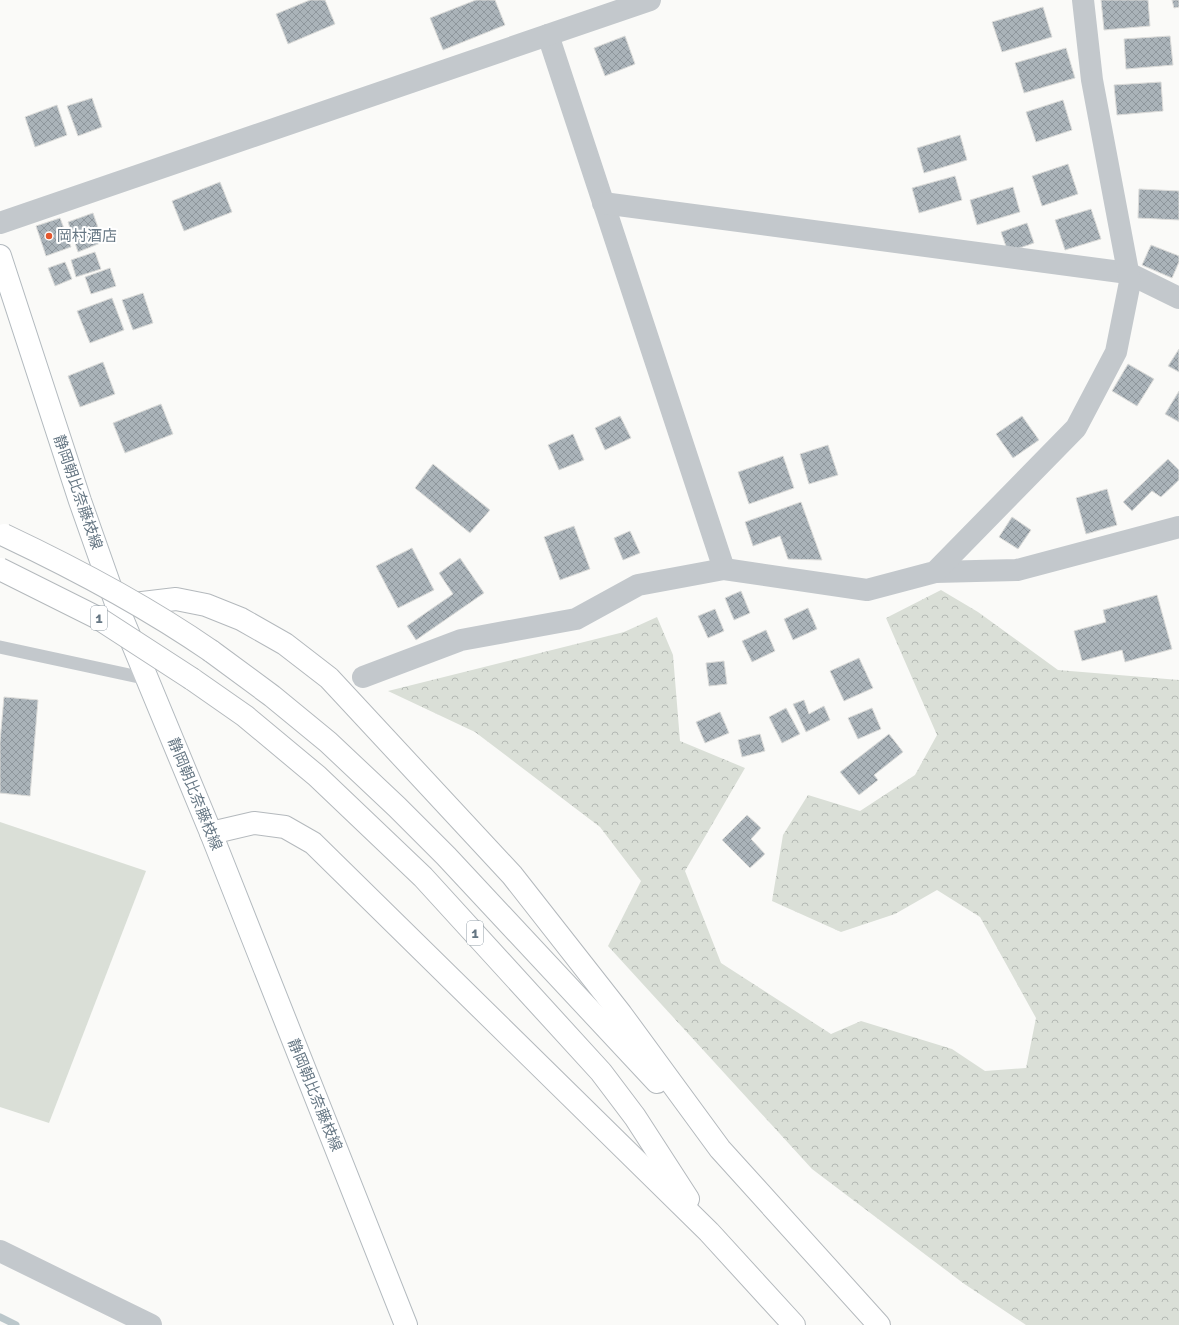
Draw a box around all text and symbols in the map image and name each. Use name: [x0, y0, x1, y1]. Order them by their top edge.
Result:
place label: 岡村酒店: [57, 227, 117, 245]
marker: 岡村酒店: [44, 231, 54, 241]
street label: 静岡朝比奈藤枝線: [50, 432, 106, 552]
road number: 1: [91, 606, 107, 630]
street label: 静岡朝比奈藤枝線: [164, 735, 226, 853]
road number: 1: [467, 921, 483, 945]
street label: 静岡朝比奈藤枝線: [284, 1036, 346, 1154]

